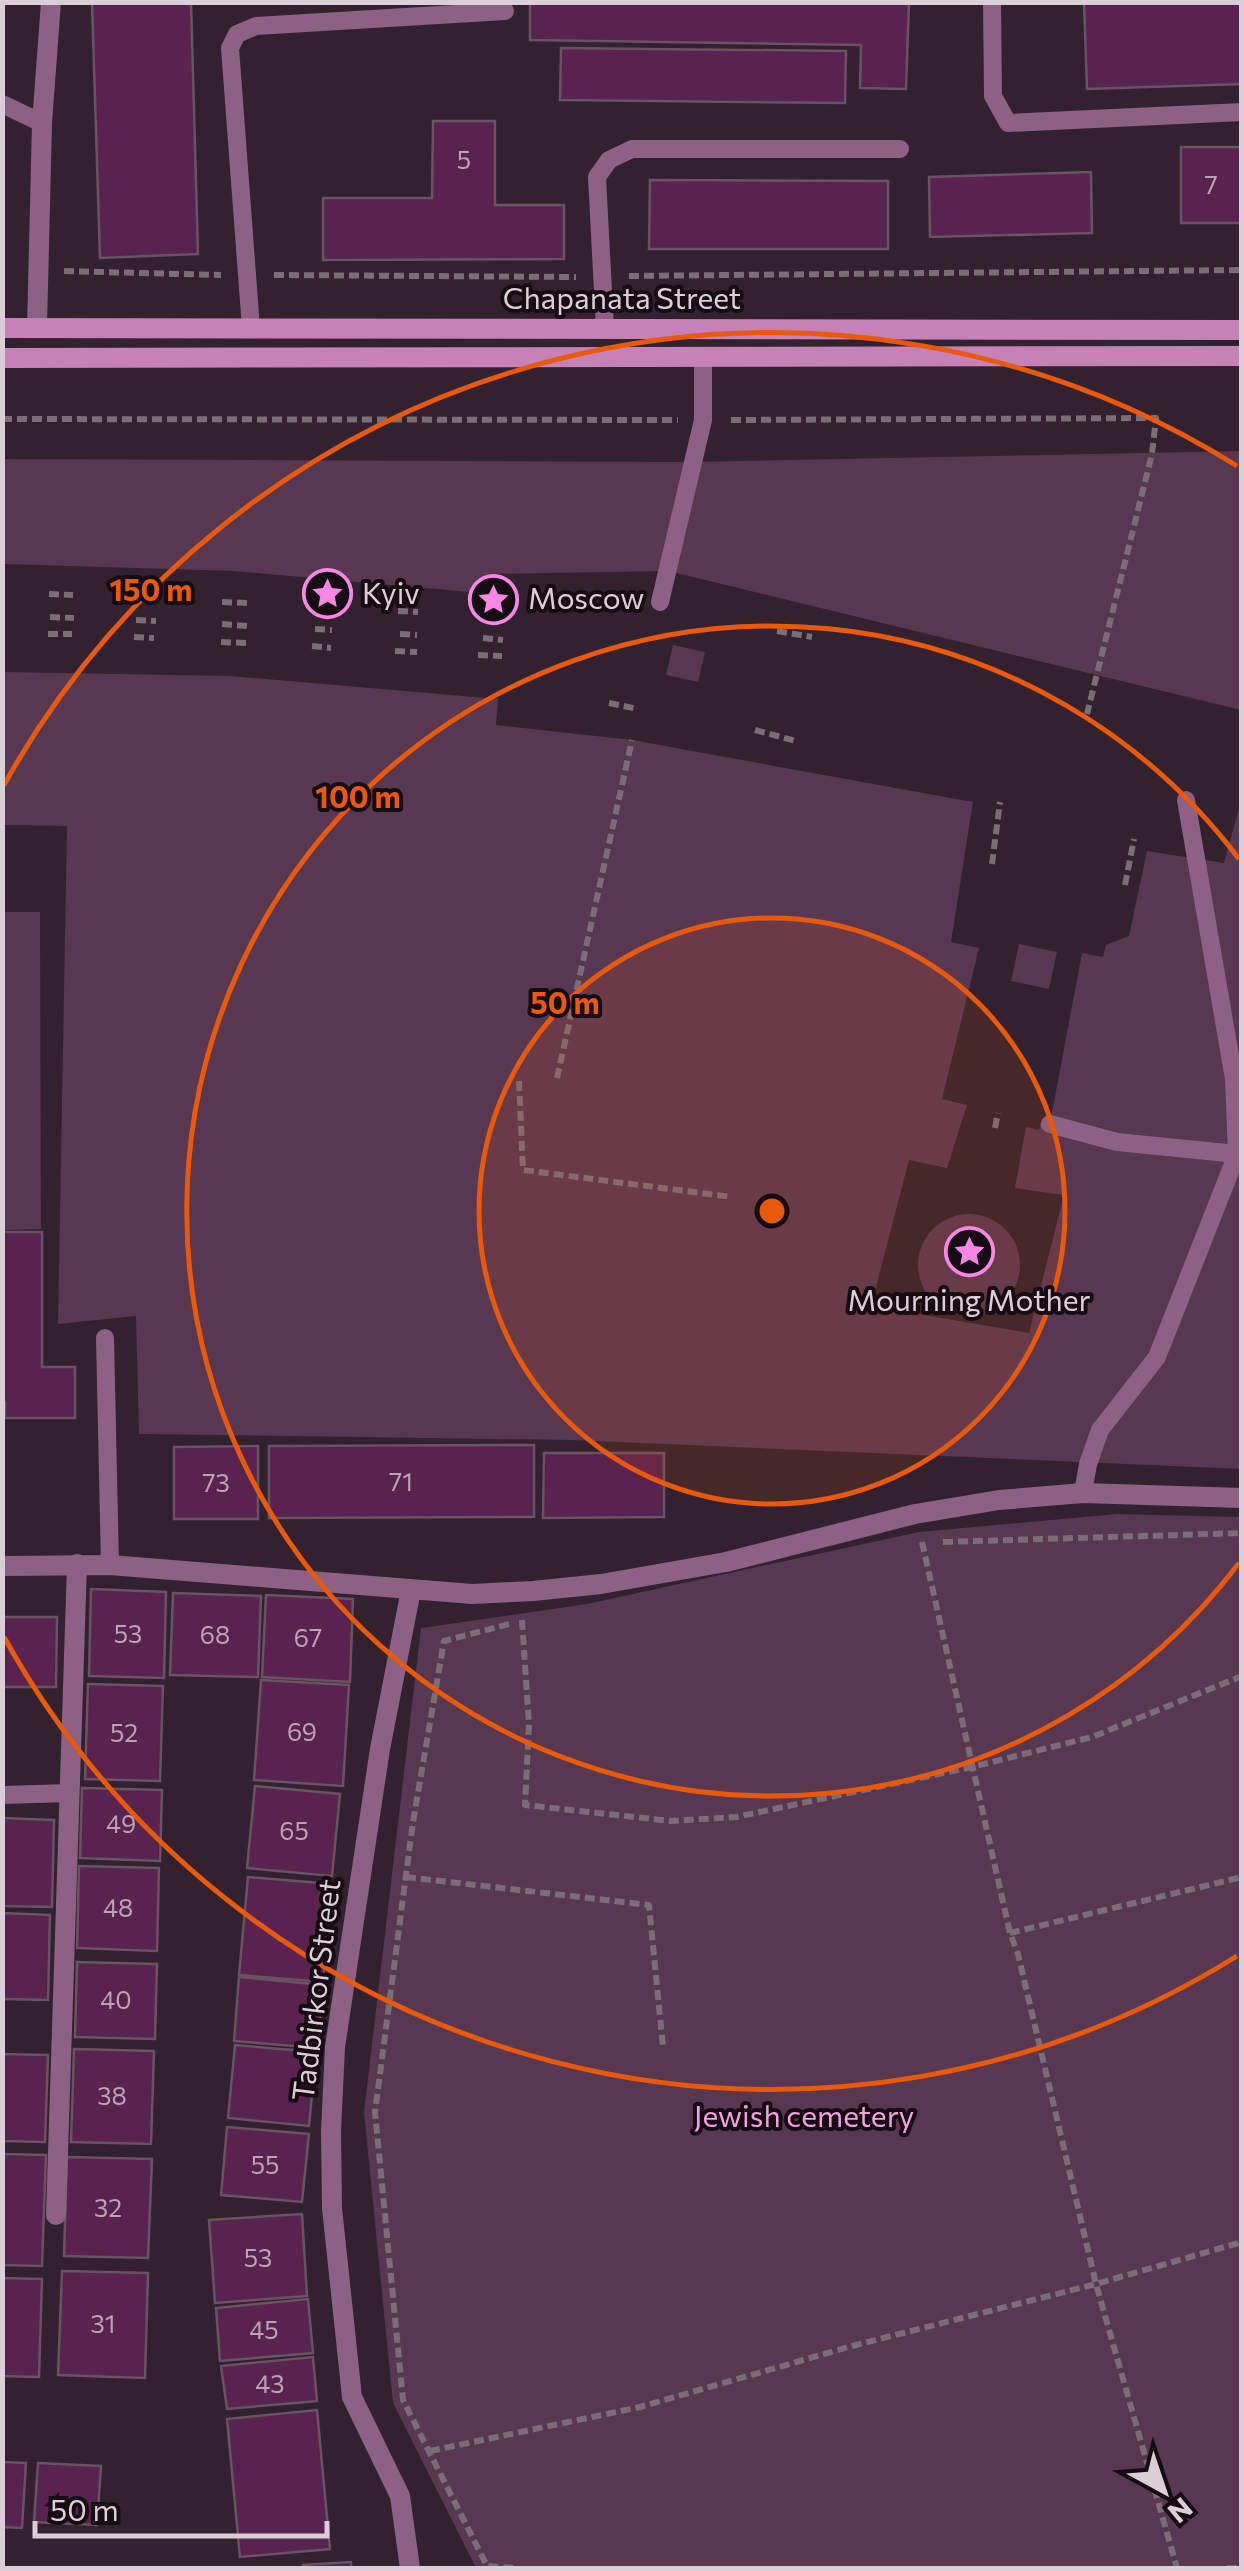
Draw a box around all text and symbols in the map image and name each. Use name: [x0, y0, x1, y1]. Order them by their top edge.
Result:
house number: 5: [457, 144, 471, 174]
house number: 7: [1204, 169, 1218, 199]
street label: Chapanata Street: [503, 278, 741, 315]
place icon: Kyiv: [301, 568, 353, 620]
text: 150 m: [110, 570, 192, 607]
place label: Kyiv: [362, 573, 420, 610]
place icon: Moscow: [467, 573, 519, 625]
place label: Moscow: [528, 578, 644, 615]
text: 100 m: [315, 777, 401, 814]
text: 50 m: [530, 983, 600, 1020]
centre of rings: [754, 1193, 790, 1229]
place icon: Mourning Mother: [943, 1226, 995, 1278]
place label: Mourning Mother: [847, 1280, 1091, 1317]
house number: 71: [389, 1466, 413, 1496]
house number: 73: [202, 1467, 230, 1497]
house number: 53: [114, 1618, 142, 1648]
house number: 68: [200, 1619, 230, 1649]
house number: 67: [294, 1622, 322, 1652]
house number: 69: [287, 1716, 317, 1746]
house number: 52: [110, 1717, 138, 1747]
house number: 49: [106, 1808, 136, 1838]
house number: 65: [279, 1815, 309, 1845]
street label: Tadbirkor Street: [283, 1877, 346, 2103]
house number: 48: [103, 1892, 133, 1922]
house number: 40: [100, 1984, 132, 2014]
house number: 38: [97, 2080, 127, 2110]
park label: Jewish cemetery: [694, 2096, 914, 2133]
house number: 55: [251, 2149, 279, 2179]
house number: 32: [94, 2192, 122, 2222]
house number: 53: [244, 2242, 272, 2272]
house number: 31: [91, 2308, 115, 2338]
house number: 45: [249, 2314, 279, 2344]
house number: 43: [255, 2368, 285, 2398]
north arrow: [1114, 2441, 1214, 2541]
scale bar: [35, 2476, 328, 2538]
text: 50 m: [50, 2490, 119, 2527]
text: N: [1162, 2491, 1200, 2531]

